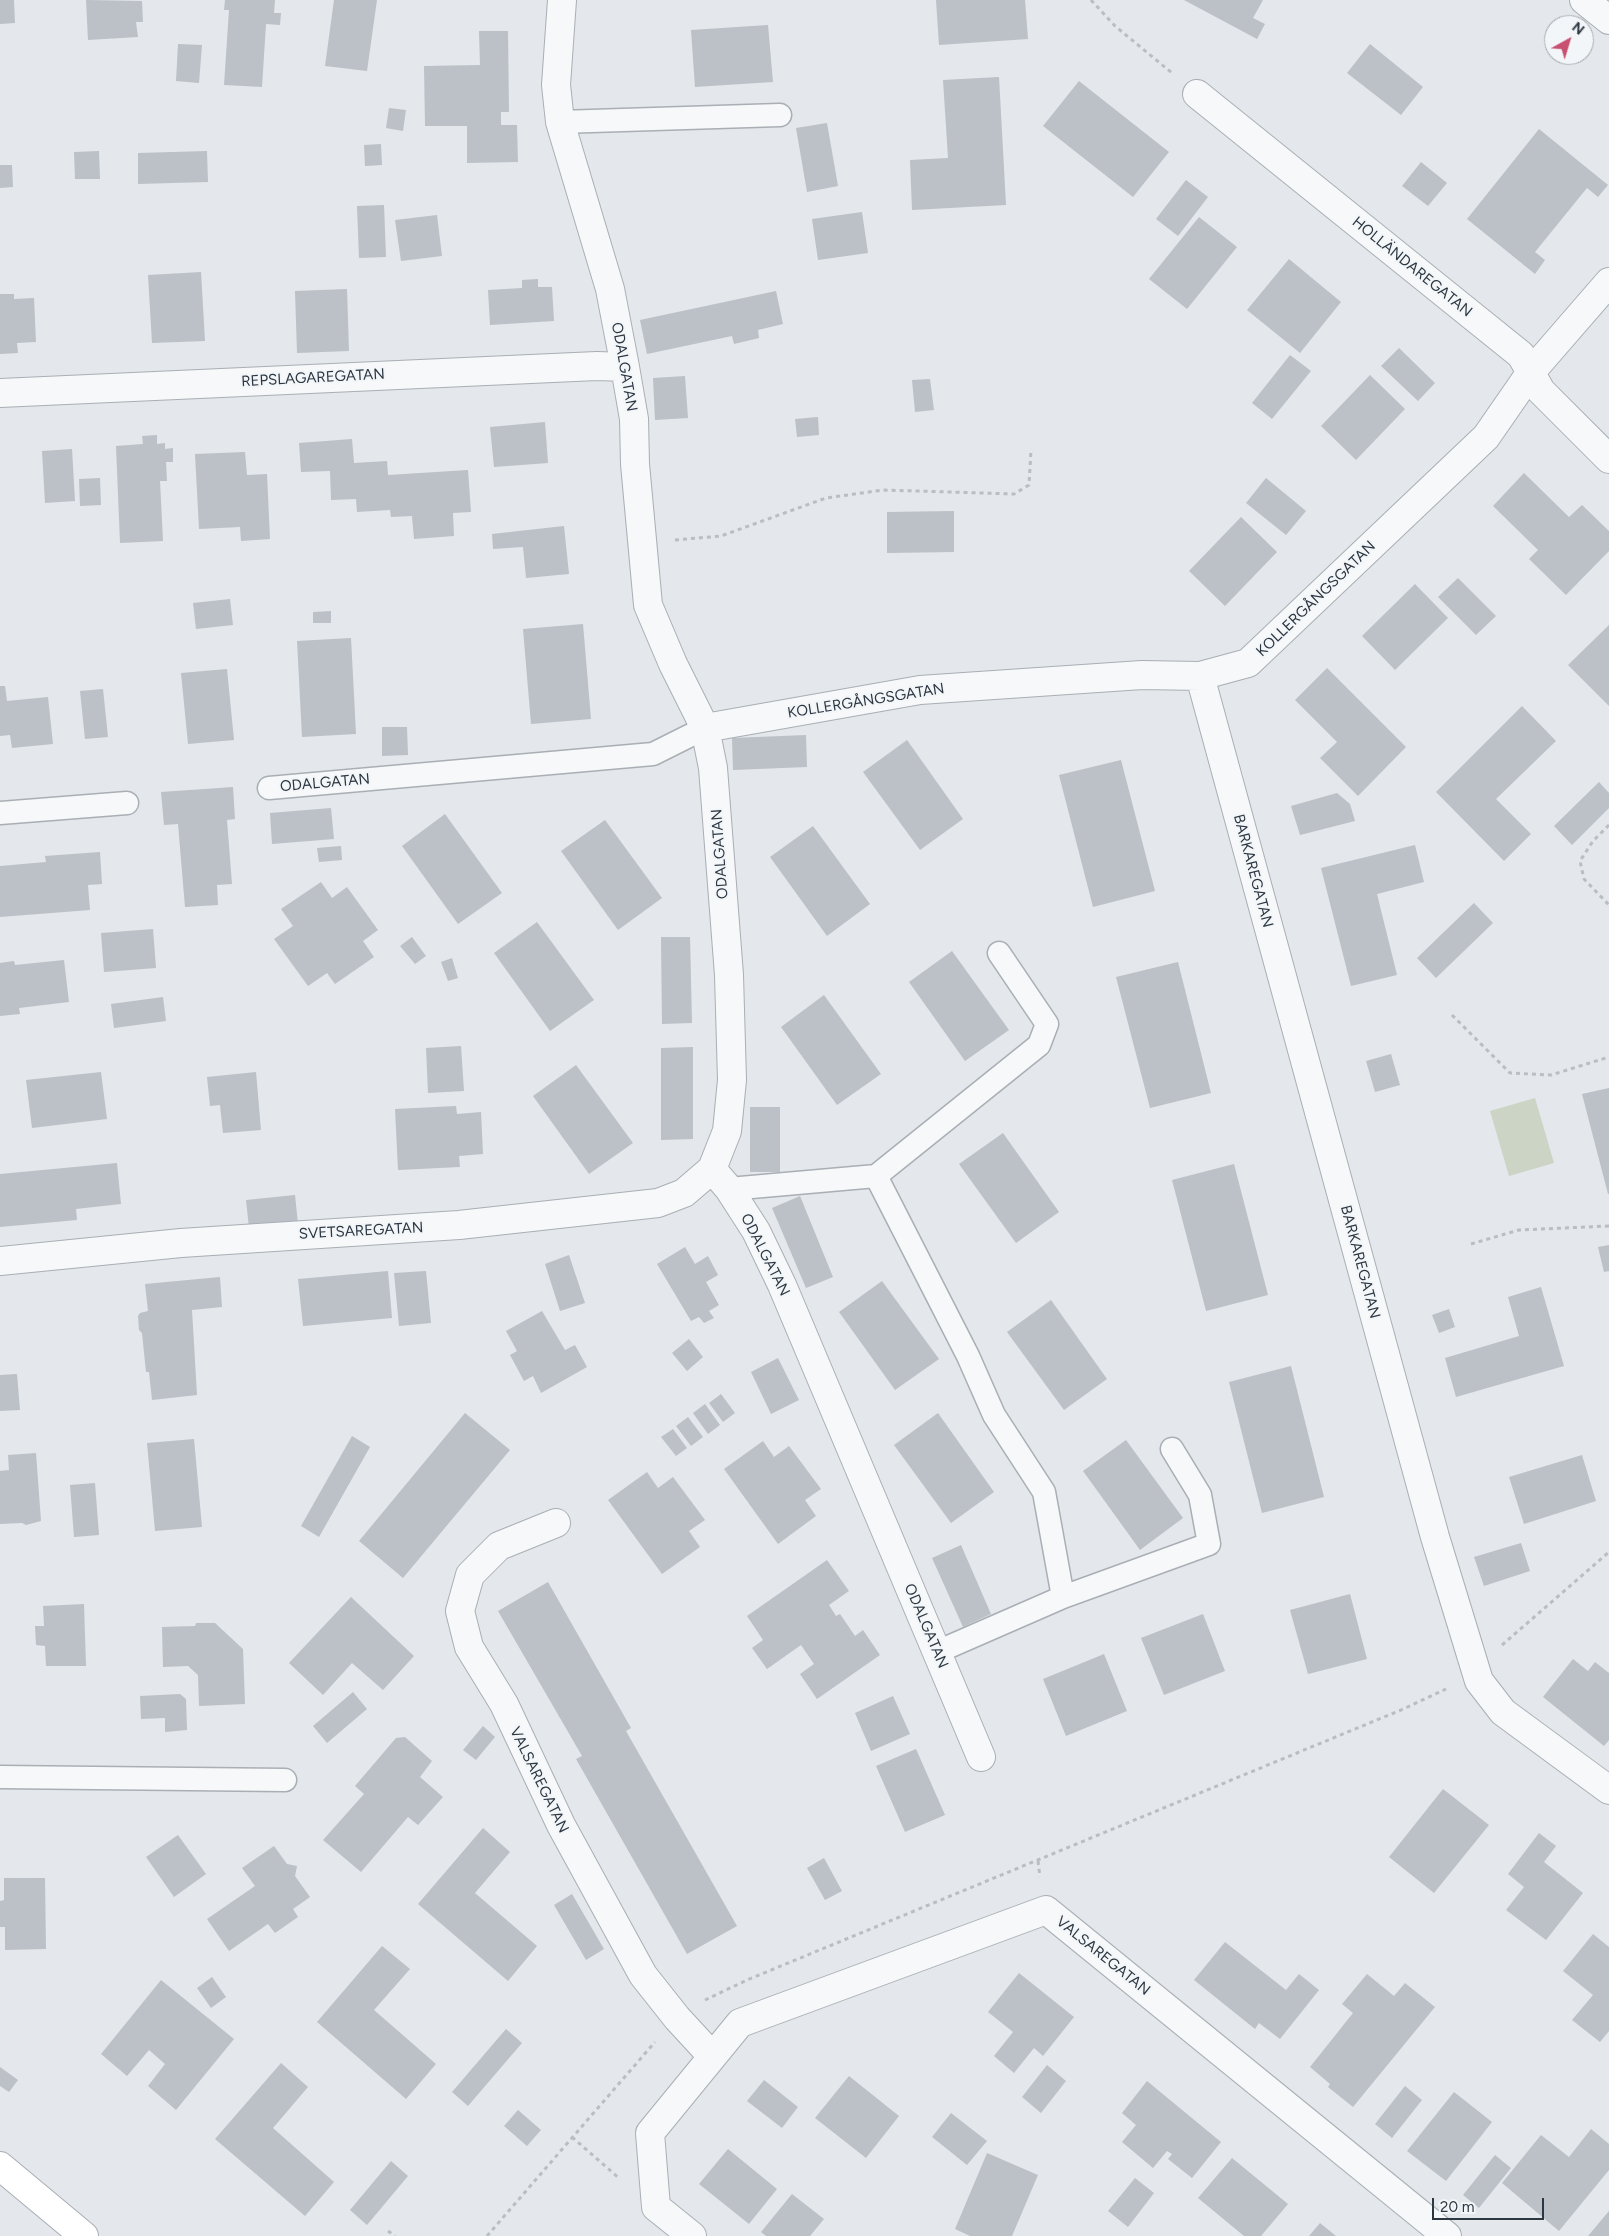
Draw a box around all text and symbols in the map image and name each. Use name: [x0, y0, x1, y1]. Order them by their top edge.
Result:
north arrow: [1544, 15, 1594, 65]
text: N: [1569, 19, 1588, 39]
street label: HOLLÄNDAREGATAN: [1348, 213, 1476, 321]
street label: ODALGATAN: [607, 321, 641, 413]
street label: REPSLAGAREGATAN: [241, 365, 385, 391]
street label: KOLLERGÅNGSGATAN: [1253, 537, 1379, 661]
street label: KOLLERGÅNGSGATAN: [786, 680, 946, 722]
street label: ODALGATAN: [279, 770, 371, 796]
street label: ODALGATAN: [708, 808, 732, 900]
street label: BARKAREGATAN: [1229, 812, 1277, 930]
street label: BARKAREGATAN: [1336, 1203, 1384, 1321]
street label: ODALGATAN: [737, 1211, 793, 1299]
street label: SVETSAREGATAN: [298, 1219, 424, 1243]
street label: ODALGATAN: [900, 1581, 952, 1671]
street label: VALSAREGATAN: [506, 1724, 572, 1836]
street label: VALSAREGATAN: [1052, 1913, 1154, 1999]
scale bar: [1434, 2188, 1546, 2220]
text: 20 m: [1440, 2198, 1474, 2216]

